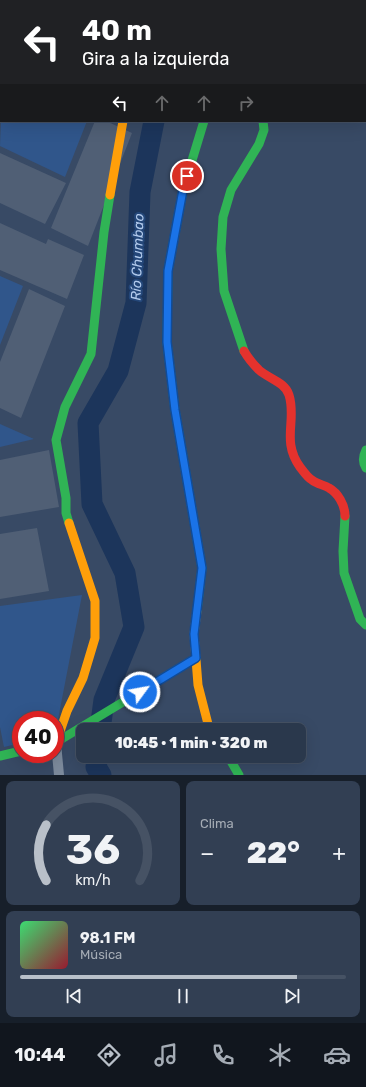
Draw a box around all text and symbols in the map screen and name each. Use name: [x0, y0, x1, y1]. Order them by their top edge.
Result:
text: 40 m: [82, 14, 152, 47]
icon: left: [16, 16, 68, 68]
text: Gira a la izquierda: [82, 48, 229, 70]
icon: left: [109, 92, 131, 114]
icon: ahead: [151, 92, 173, 114]
icon: ahead: [193, 92, 215, 114]
icon: right: [235, 92, 257, 114]
pin: [170, 159, 204, 193]
icon: arrive: [176, 165, 198, 187]
water label: Río Chumbao: [127, 213, 148, 301]
position arrow: [119, 671, 161, 713]
speed limit sign: 40: [12, 711, 64, 763]
text: 10:45 · 1 min · 320 m: [115, 734, 267, 752]
text: Clima: [200, 816, 234, 831]
text: 36: [66, 825, 120, 874]
text: 22°: [247, 835, 300, 871]
text: −: [200, 840, 214, 867]
text: +: [332, 840, 346, 867]
text: km/h: [75, 872, 111, 889]
text: 98.1 FM: [80, 929, 135, 947]
text: Música: [80, 947, 122, 962]
icon: previous: [63, 985, 85, 1007]
icon: pause: [172, 985, 194, 1007]
icon: next: [281, 985, 303, 1007]
icon: directions: [95, 1041, 123, 1069]
icon: music: [152, 1041, 180, 1069]
icon: phone: [209, 1041, 237, 1069]
icon: climate: [266, 1041, 294, 1069]
icon: car: [323, 1041, 351, 1069]
text: 10:44: [15, 1044, 66, 1066]

